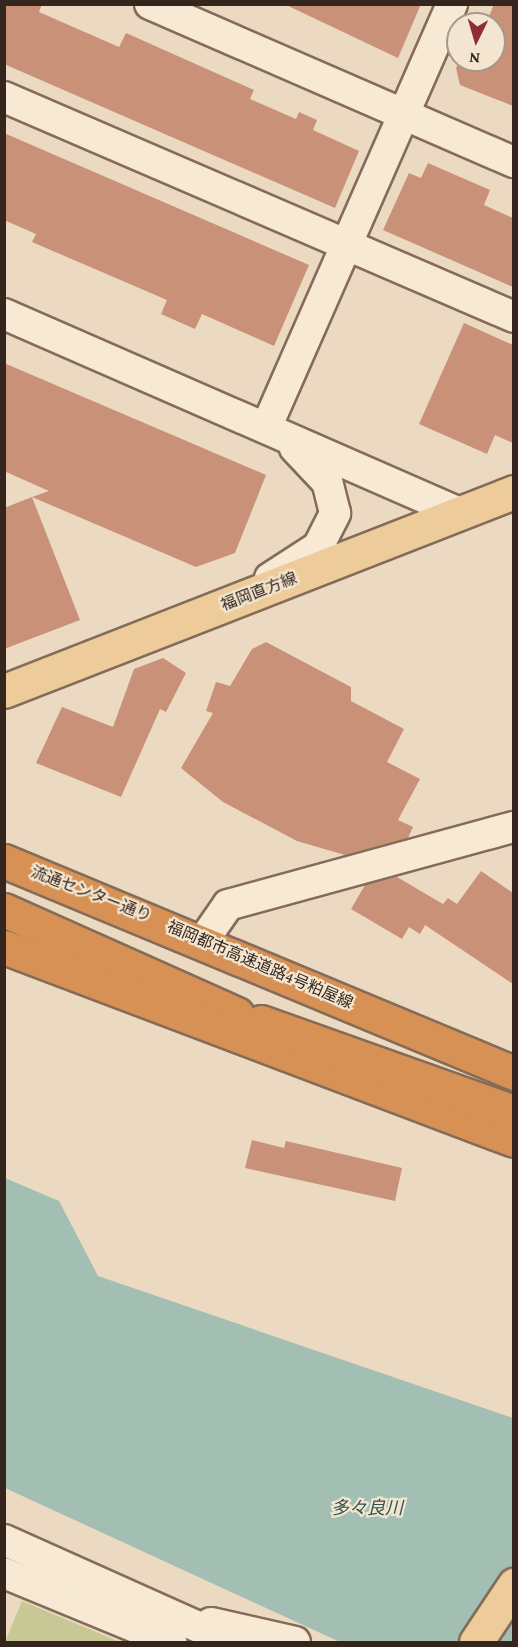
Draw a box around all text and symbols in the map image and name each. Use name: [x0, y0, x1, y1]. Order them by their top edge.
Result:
north arrow: [446, 12, 506, 72]
text: N: [468, 49, 481, 67]
street label: 福岡直方線: [218, 569, 300, 615]
street label: 流通センター通り: [28, 862, 154, 926]
street label: 福岡都市高速道路4号粕屋線: [164, 917, 356, 1013]
water label: 多々良川: [331, 1497, 403, 1519]

